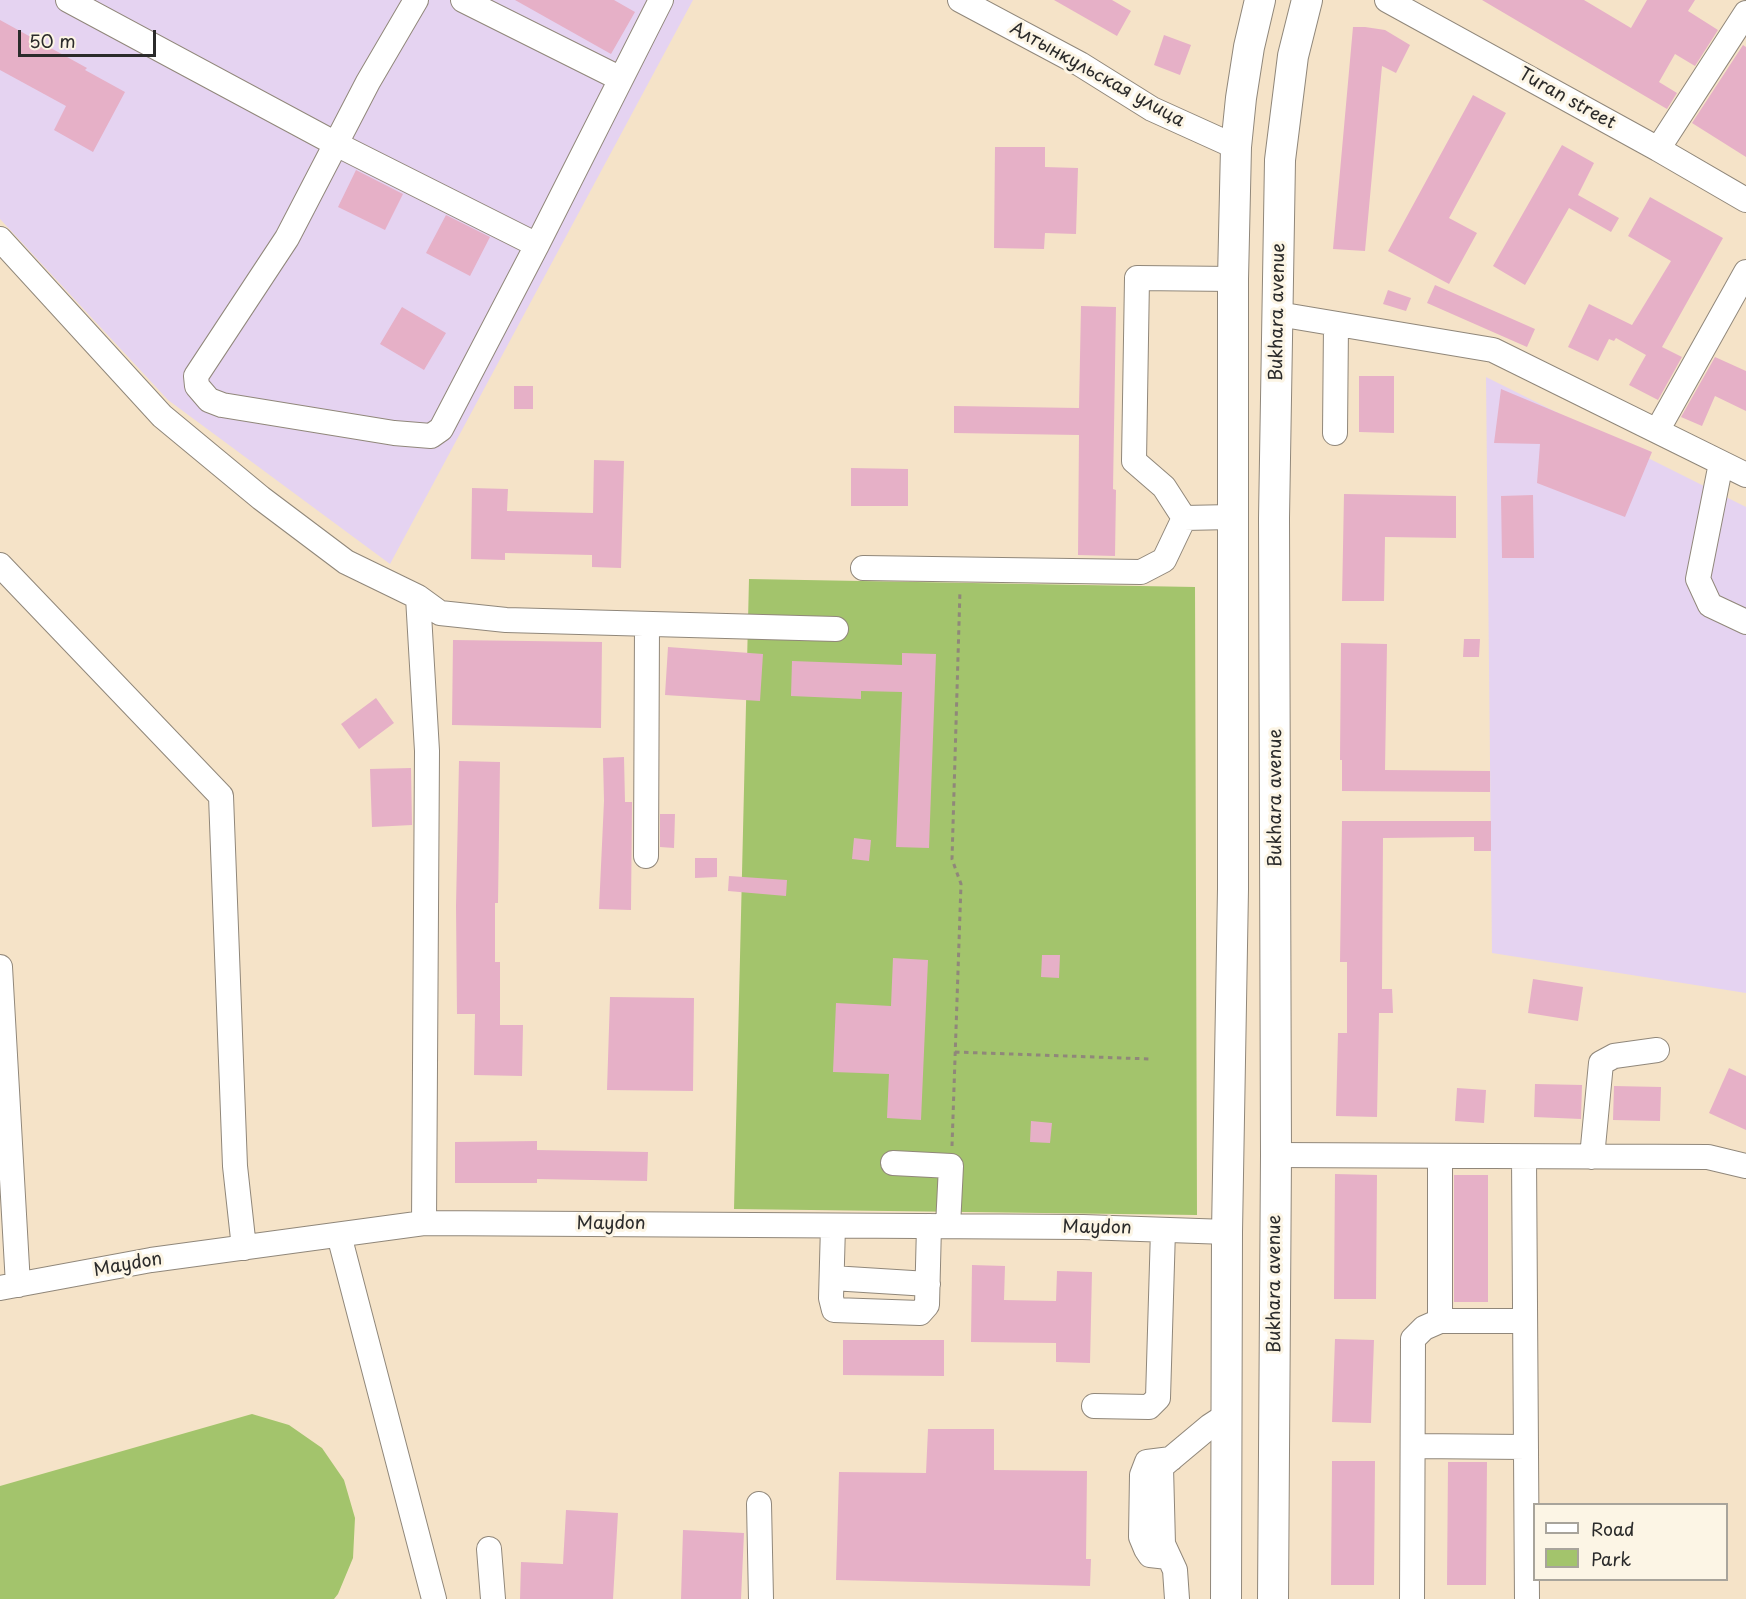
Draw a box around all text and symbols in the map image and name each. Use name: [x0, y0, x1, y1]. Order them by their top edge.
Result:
scale bar: [21, 18, 159, 56]
street label: Алтынкульская улица: [1006, 18, 1188, 132]
text: 50 m: [29, 27, 76, 54]
street label: Turan street: [1515, 63, 1619, 135]
street label: Bukhara avenue: [1266, 243, 1290, 381]
street label: Bukhara avenue: [1265, 729, 1287, 867]
street label: Maydon: [576, 1213, 646, 1235]
street label: Bukhara avenue: [1264, 1215, 1286, 1353]
street label: Maydon: [1062, 1217, 1132, 1239]
street label: Maydon: [92, 1248, 164, 1282]
legend: [1533, 1503, 1728, 1581]
text: Road: [1591, 1515, 1635, 1542]
text: Park: [1591, 1545, 1631, 1572]

